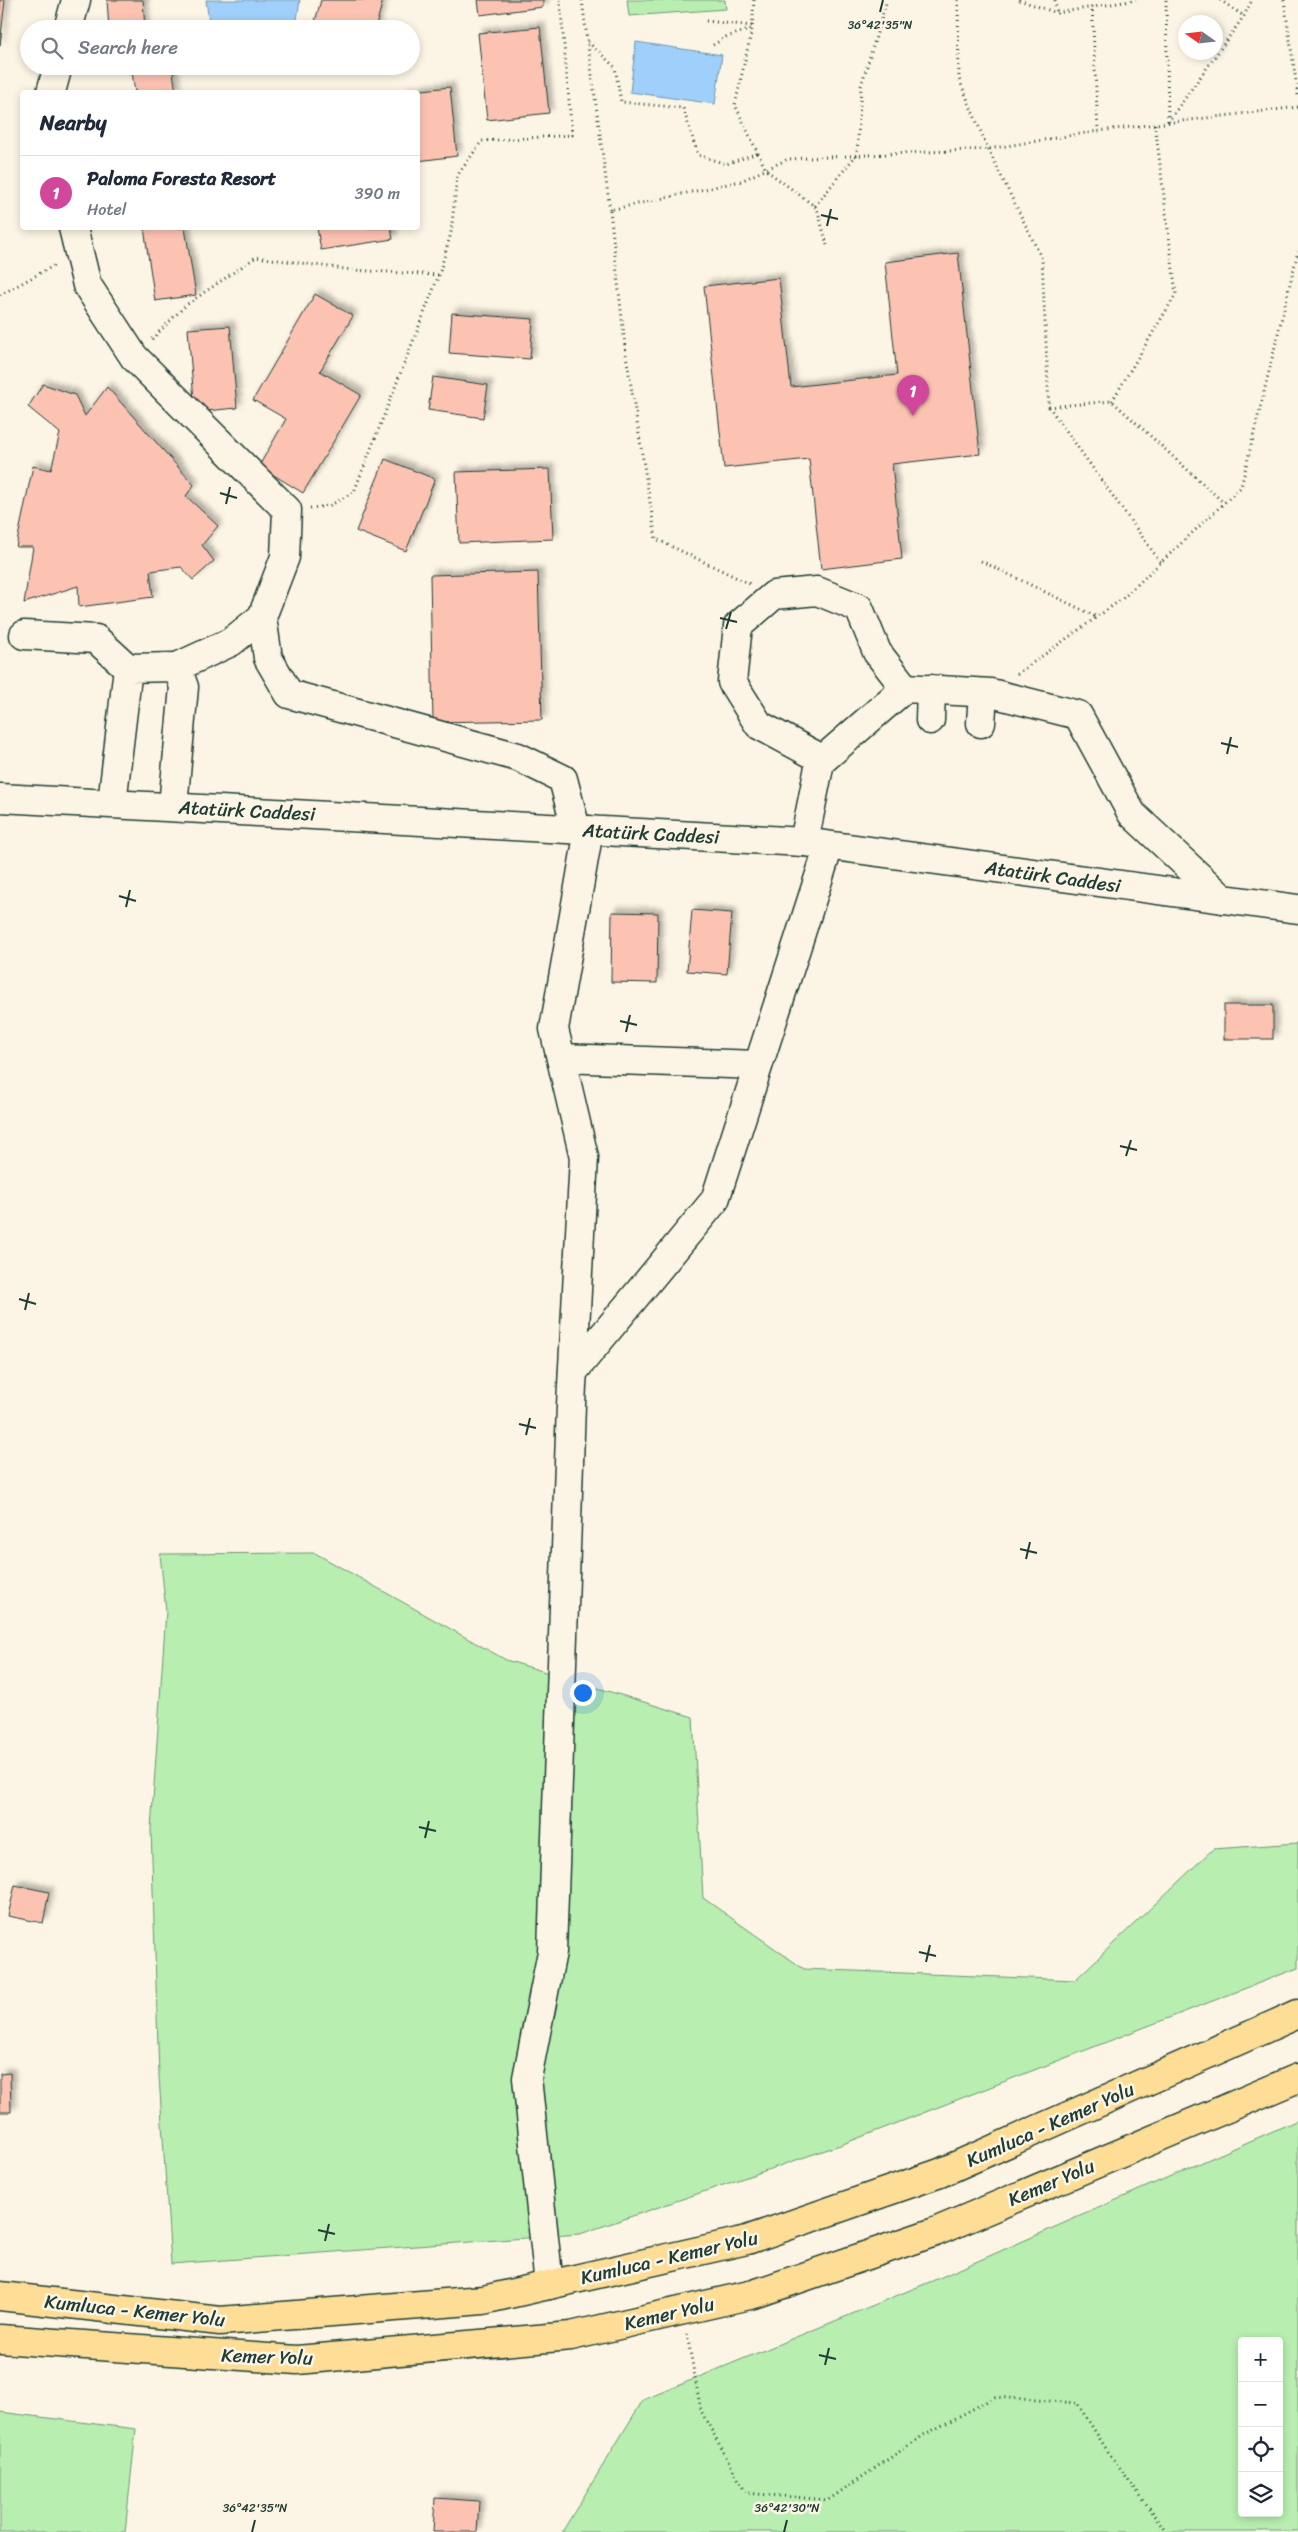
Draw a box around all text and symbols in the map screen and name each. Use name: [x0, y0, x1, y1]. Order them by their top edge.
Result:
text: 36°42'35"N: [848, 14, 913, 36]
north arrow: [1178, 15, 1223, 60]
search box: [20, 20, 420, 75]
text: Search here: [78, 31, 178, 64]
icon: search: [38, 34, 66, 62]
text: Nearby: [40, 104, 106, 142]
text: Paloma Foresta Resort: [87, 162, 276, 195]
text: 1: [53, 179, 59, 208]
text: 390 m: [355, 179, 400, 208]
text: Hotel: [87, 195, 126, 224]
pin: 1: [897, 375, 929, 416]
street label: Atatürk Caddesi: [177, 790, 317, 831]
street label: Atatürk Caddesi: [581, 813, 721, 854]
street label: Atatürk Caddesi: [982, 850, 1124, 902]
your location: [570, 1680, 596, 1706]
street label: Kumluca - Kemer Yolu: [961, 2073, 1140, 2176]
street label: Kemer Yolu: [1003, 2149, 1100, 2216]
street label: Kumluca - Kemer Yolu: [577, 2221, 761, 2294]
street label: Kumluca - Kemer Yolu: [43, 2285, 227, 2336]
street label: Kemer Yolu: [621, 2287, 717, 2340]
map controls: [1238, 2337, 1283, 2517]
button: +: [1238, 2337, 1283, 2382]
street label: Kemer Yolu: [221, 2338, 313, 2375]
button: −: [1238, 2382, 1283, 2427]
button: locate: [1238, 2427, 1283, 2472]
button: layers: [1238, 2472, 1283, 2517]
text: 36°42'35"N: [223, 2497, 288, 2519]
text: 36°42'30"N: [755, 2497, 820, 2519]

